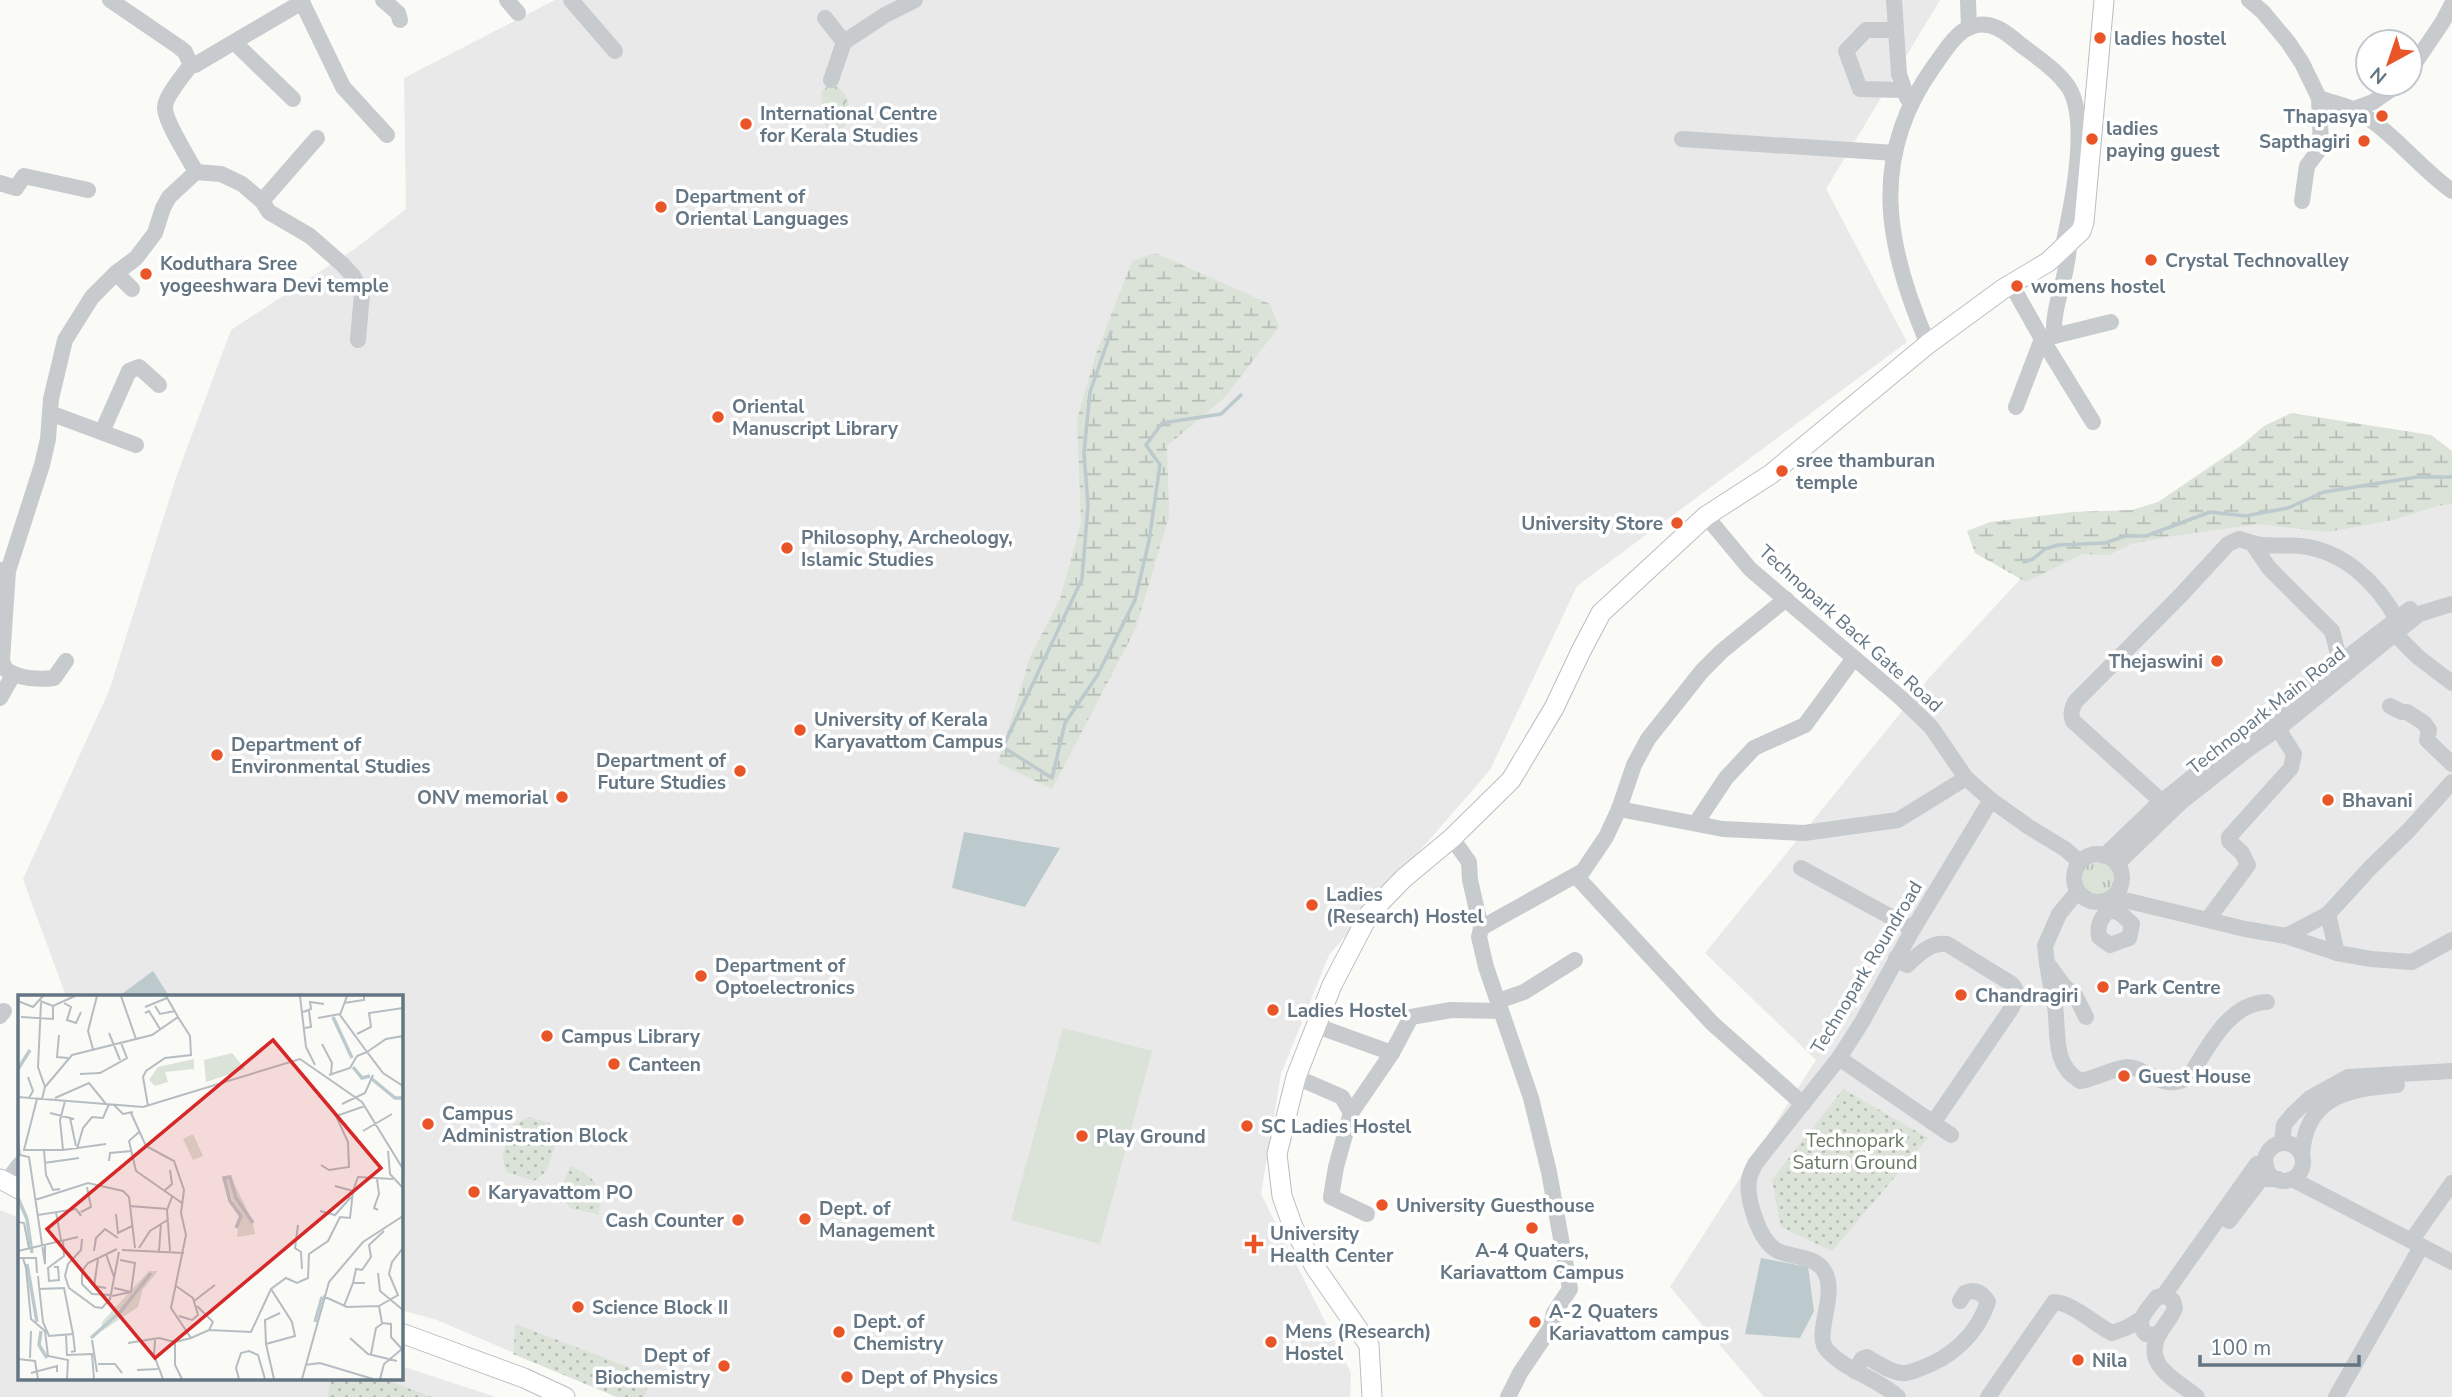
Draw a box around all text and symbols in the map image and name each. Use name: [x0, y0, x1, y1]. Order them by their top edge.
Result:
place label: ladies hostel: [2114, 26, 2226, 52]
north arrow: [2354, 28, 2424, 98]
marker: ladies hostel: [2092, 30, 2108, 46]
text: N: [2365, 61, 2393, 90]
place label: International Centre for Kerala Studies: [760, 101, 937, 149]
place label: Thapasya: [2284, 104, 2368, 130]
marker: Thapasya: [2374, 108, 2390, 124]
marker: International Centre for Kerala Studies: [738, 116, 754, 132]
place label: ladies paying guest: [2106, 116, 2220, 164]
place label: Sapthagiri: [2259, 129, 2350, 155]
marker: ladies paying guest: [2084, 131, 2100, 147]
marker: Sapthagiri: [2356, 133, 2372, 149]
place label: Department of Oriental Languages: [675, 184, 849, 232]
marker: Department of Oriental Languages: [653, 199, 669, 215]
place label: Crystal Technovalley: [2165, 248, 2350, 274]
place label: Koduthara Sree yogeeshwara Devi temple: [159, 251, 389, 299]
marker: Crystal Technovalley: [2143, 252, 2159, 268]
marker: Koduthara Sree yogeeshwara Devi temple: [138, 266, 154, 282]
place label: womens hostel: [2031, 274, 2165, 300]
marker: womens hostel: [2009, 278, 2025, 294]
place label: Oriental Manuscript Library: [732, 394, 899, 442]
marker: Oriental Manuscript Library: [710, 409, 726, 425]
place label: sree thamburan temple: [1796, 448, 1935, 496]
marker: sree thamburan temple: [1774, 463, 1790, 479]
place label: University Store: [1521, 511, 1663, 537]
marker: University Store: [1669, 515, 1685, 531]
place label: Philosophy, Archeology, Islamic Studies: [801, 525, 1013, 573]
street label: Technopark Back Gate Road: [1753, 539, 1948, 718]
marker: Philosophy, Archeology, Islamic Studies: [779, 540, 795, 556]
street label: Technopark Main Road: [2182, 641, 2351, 781]
place label: Thejaswini: [2108, 649, 2203, 675]
marker: Thejaswini: [2209, 653, 2225, 669]
place label: University of Kerala Karyavattom Campus: [814, 707, 1003, 755]
marker: University of Kerala Karyavattom Campus: [792, 722, 808, 738]
place label: Department of Environmental Studies: [231, 732, 431, 780]
marker: Department of Environmental Studies: [209, 747, 225, 763]
place label: Department of Future Studies: [596, 748, 727, 796]
marker: Department of Future Studies: [732, 763, 748, 779]
place label: ONV memorial: [417, 785, 548, 811]
place label: Bhavani: [2342, 788, 2413, 814]
marker: ONV memorial: [554, 789, 570, 805]
marker: Bhavani: [2320, 792, 2336, 808]
street label: Technopark Roundroad: [1805, 876, 1929, 1059]
place label: Ladies (Research) Hostel: [1326, 882, 1484, 930]
marker: Ladies (Research) Hostel: [1304, 897, 1320, 913]
place label: Department of Optoelectronics: [715, 953, 855, 1001]
marker: Department of Optoelectronics: [693, 968, 709, 984]
place label: Park Centre: [2117, 975, 2221, 1001]
marker: Park Centre: [2095, 979, 2111, 995]
place label: Chandragiri: [1975, 983, 2078, 1009]
marker: Chandragiri: [1953, 987, 1969, 1003]
inset map: [18, 995, 402, 1380]
place label: Ladies Hostel: [1287, 998, 1407, 1024]
marker: Ladies Hostel: [1265, 1002, 1281, 1018]
place label: Campus Library: [561, 1024, 701, 1050]
marker: Campus Library: [539, 1028, 555, 1044]
place label: Canteen: [628, 1052, 701, 1078]
marker: Canteen: [606, 1056, 622, 1072]
place label: Guest House: [2138, 1064, 2251, 1090]
marker: Guest House: [2116, 1068, 2132, 1084]
place label: Campus Administration Block: [442, 1101, 628, 1149]
place label: SC Ladies Hostel: [1261, 1114, 1411, 1140]
marker: Campus Administration Block: [420, 1116, 436, 1132]
marker: SC Ladies Hostel: [1239, 1118, 1255, 1134]
place label: Play Ground: [1096, 1124, 1206, 1150]
marker: Play Ground: [1074, 1128, 1090, 1144]
park label: Technopark Saturn Ground: [1792, 1128, 1918, 1176]
place label: Karyavattom PO: [488, 1180, 633, 1206]
marker: Karyavattom PO: [466, 1184, 482, 1200]
place label: University Guesthouse: [1396, 1193, 1595, 1219]
place label: Dept. of Management: [819, 1196, 935, 1244]
marker: University Guesthouse: [1374, 1197, 1390, 1213]
place label: Cash Counter: [605, 1208, 725, 1234]
marker: Dept. of Management: [797, 1211, 813, 1227]
marker: Cash Counter: [730, 1212, 746, 1228]
marker: A-4 Quaters, Kariavattom Campus: [1524, 1220, 1540, 1236]
place label: University Health Center: [1270, 1221, 1394, 1269]
marker: University Health Center: [1244, 1234, 1264, 1254]
place label: A-4 Quaters, Kariavattom Campus: [1440, 1238, 1624, 1286]
place label: Science Block II: [592, 1295, 728, 1321]
marker: Science Block II: [570, 1299, 586, 1315]
place label: A-2 Quaters Kariavattom campus: [1549, 1299, 1729, 1347]
place label: Dept. of Chemistry: [853, 1309, 944, 1357]
marker: A-2 Quaters Kariavattom campus: [1527, 1314, 1543, 1330]
place label: Mens (Research) Hostel: [1285, 1319, 1431, 1367]
marker: Dept. of Chemistry: [831, 1324, 847, 1340]
scale bar: [2200, 1324, 2359, 1368]
marker: Mens (Research) Hostel: [1263, 1334, 1279, 1350]
text: 100 m: [2210, 1334, 2271, 1362]
place label: Dept of Biochemistry: [595, 1343, 711, 1391]
place label: Nila: [2092, 1348, 2128, 1374]
marker: Nila: [2070, 1352, 2086, 1368]
marker: Dept of Biochemistry: [716, 1358, 732, 1374]
place label: Dept of Physics: [861, 1365, 998, 1391]
marker: Dept of Physics: [839, 1369, 855, 1385]

